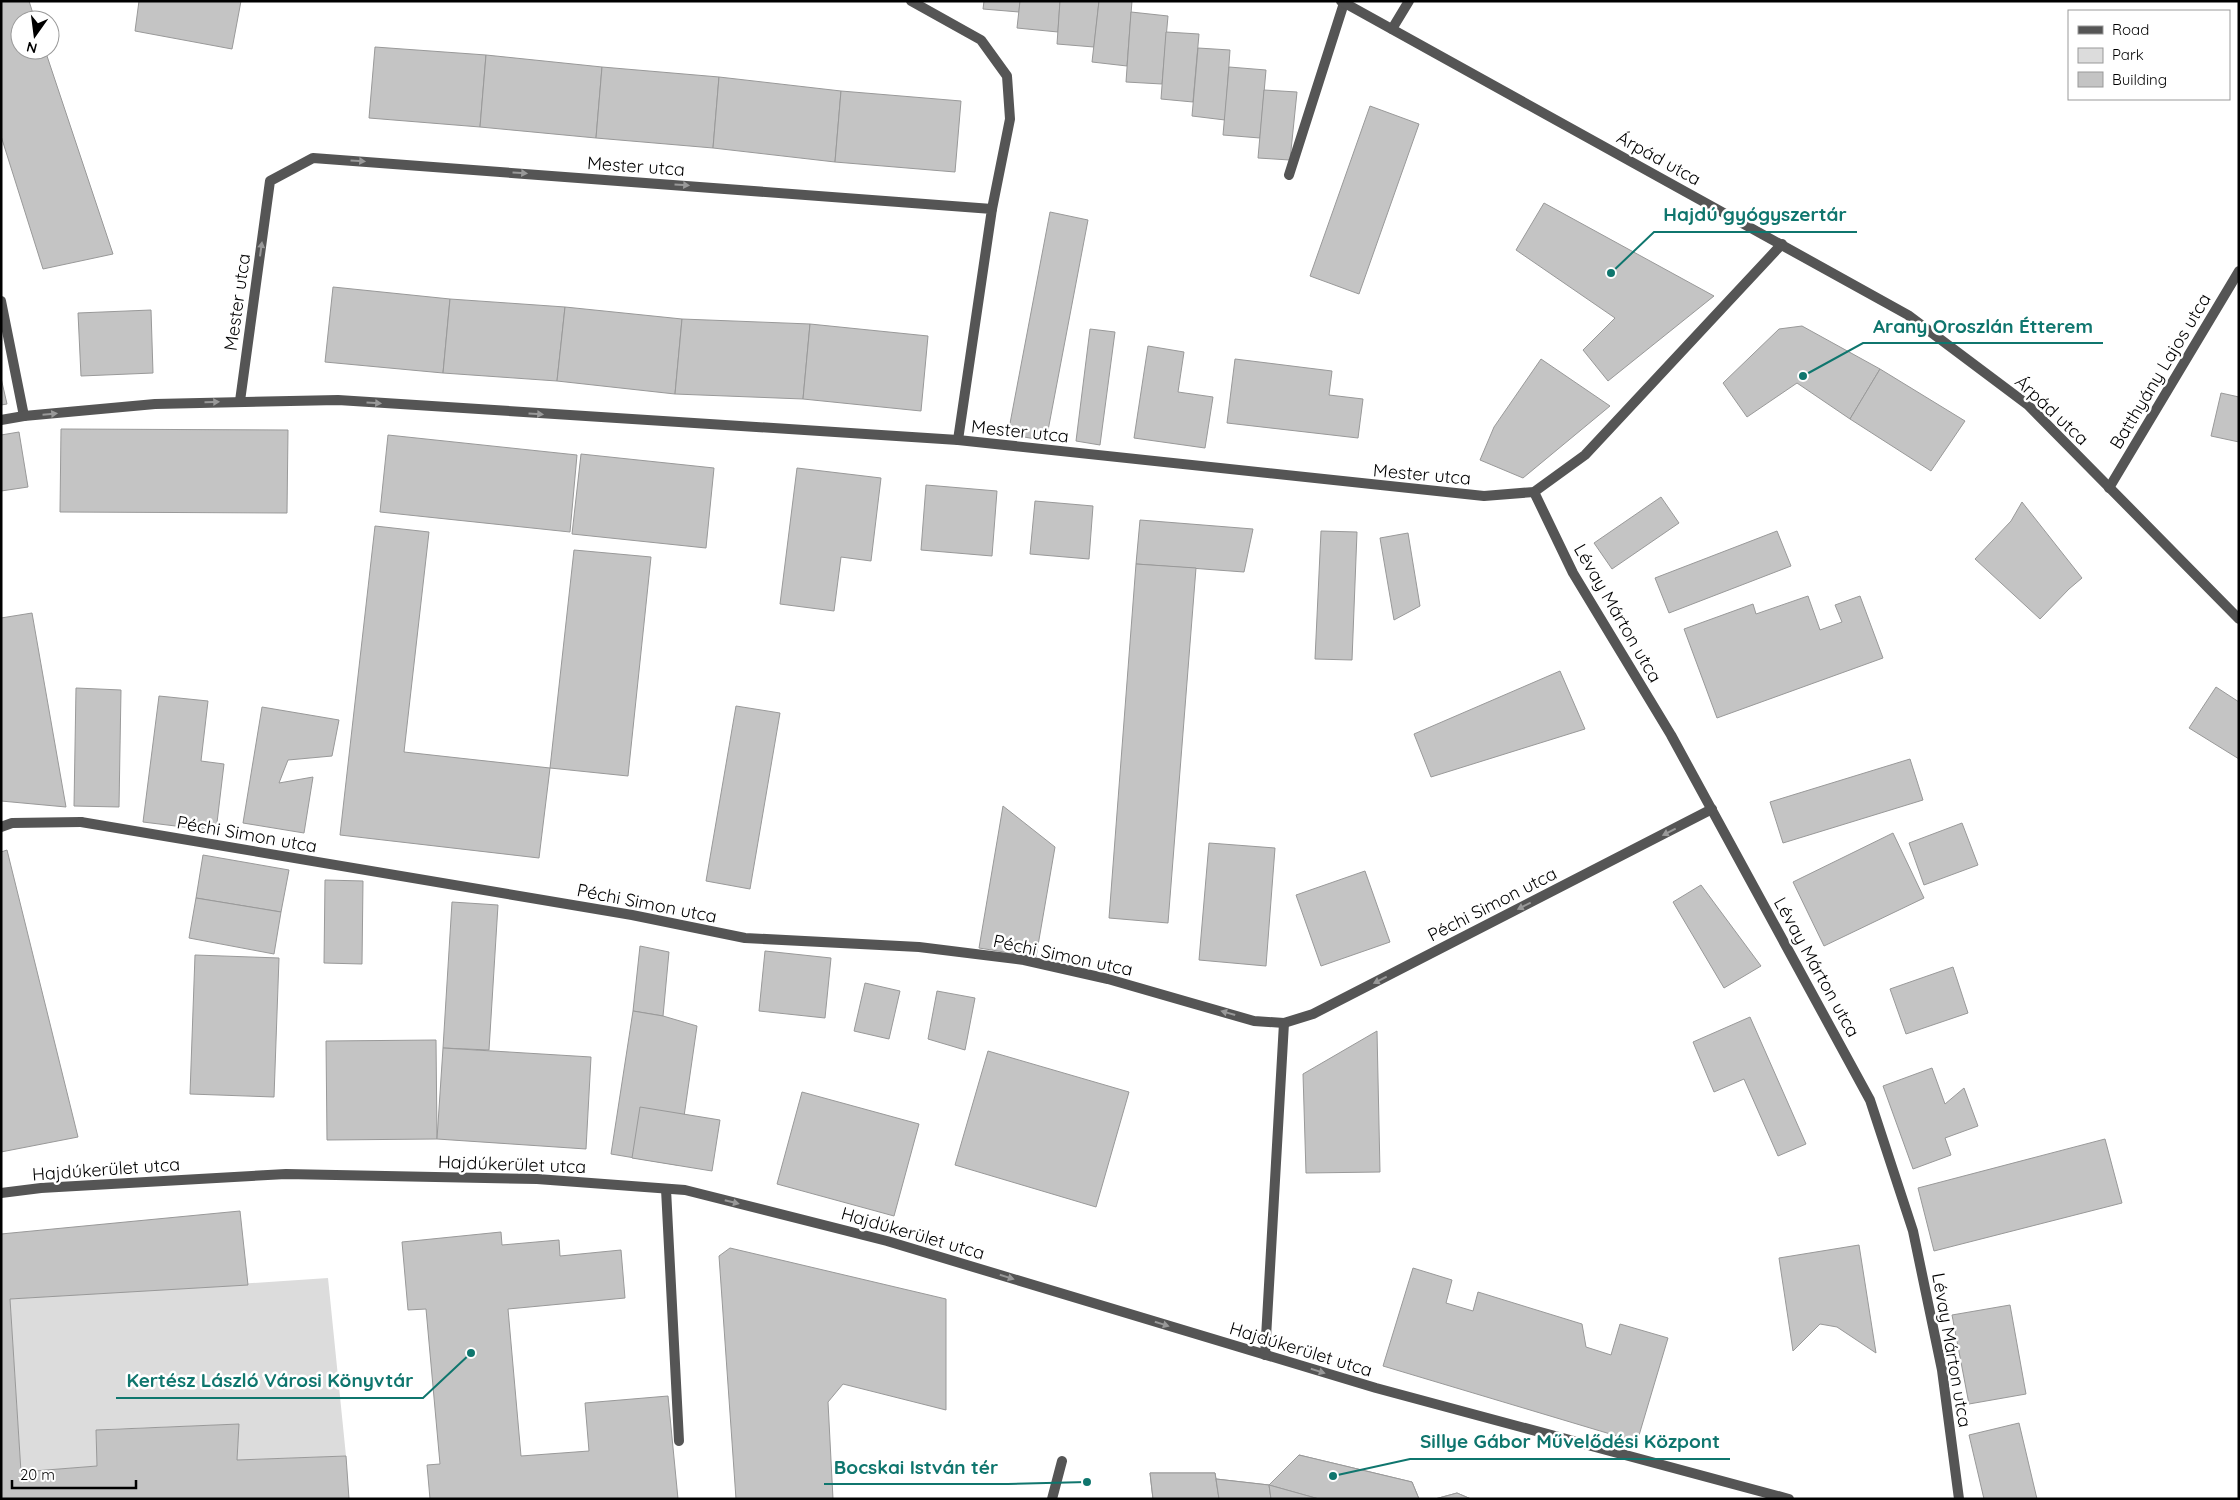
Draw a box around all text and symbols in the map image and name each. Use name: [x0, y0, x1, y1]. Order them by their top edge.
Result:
north arrow: [10, 10, 60, 60]
legend: [2068, 10, 2230, 100]
text: Road: [2112, 20, 2149, 39]
text: N: [25, 38, 39, 58]
text: Park: [2112, 45, 2144, 64]
text: Building: [2112, 70, 2167, 89]
street label: Árpád utca: [1613, 125, 1705, 191]
street label: Mester utca: [586, 151, 686, 181]
one-way arrow: [351, 158, 367, 166]
one-way arrow: [513, 170, 529, 178]
one-way arrow: [675, 182, 691, 190]
callout: Hajdú gyógyszertár: [1654, 198, 1857, 232]
text: Hajdú gyógyszertár: [1663, 202, 1847, 226]
one-way arrow: [257, 241, 265, 257]
street label: Mester utca: [219, 252, 255, 352]
street label: Batthyány Lajos utca: [2104, 289, 2216, 453]
callout: Arany Oroszlán Étterem: [1863, 309, 2103, 343]
text: Arany Oroszlán Étterem: [1873, 314, 2093, 338]
street label: Árpád utca: [2010, 370, 2094, 450]
one-way arrow: [204, 398, 220, 406]
one-way arrow: [366, 399, 382, 407]
one-way arrow: [42, 409, 58, 417]
one-way arrow: [528, 410, 544, 418]
street label: Mester utca: [970, 414, 1070, 448]
street label: Mester utca: [1372, 458, 1472, 490]
street label: Lévay Márton utca: [1569, 539, 1667, 687]
street label: Péchi Simon utca: [175, 810, 319, 858]
one-way arrow: [1662, 828, 1676, 836]
street label: Péchi Simon utca: [1423, 861, 1561, 947]
street label: Péchi Simon utca: [575, 878, 719, 928]
street label: Lévay Márton utca: [1769, 893, 1865, 1041]
one-way arrow: [1517, 902, 1532, 910]
street label: Péchi Simon utca: [991, 929, 1135, 981]
one-way arrow: [1373, 976, 1387, 984]
one-way arrow: [1220, 1009, 1235, 1017]
street label: Hajdúkerület utca: [437, 1150, 587, 1178]
street label: Hajdúkerület utca: [31, 1152, 181, 1186]
one-way arrow: [725, 1198, 740, 1206]
street label: Hajdúkerület utca: [839, 1201, 987, 1265]
street label: Lévay Márton utca: [1927, 1271, 1977, 1429]
one-way arrow: [999, 1274, 1014, 1282]
street label: Hajdúkerület utca: [1227, 1316, 1375, 1382]
one-way arrow: [1155, 1321, 1170, 1329]
callout: Kertész László Városi Könyvtár: [116, 1364, 423, 1398]
one-way arrow: [1311, 1367, 1326, 1375]
text: Kertész László Városi Könyvtár: [127, 1368, 413, 1392]
callout: Sillye Gábor Művelődési Központ: [1410, 1425, 1730, 1459]
text: Sillye Gábor Művelődési Központ: [1420, 1429, 1720, 1453]
callout: Bocskai István tér: [824, 1450, 1008, 1484]
text: Bocskai István tér: [834, 1455, 998, 1479]
scale bar: [12, 1458, 136, 1490]
text: 20 m: [20, 1465, 55, 1484]

